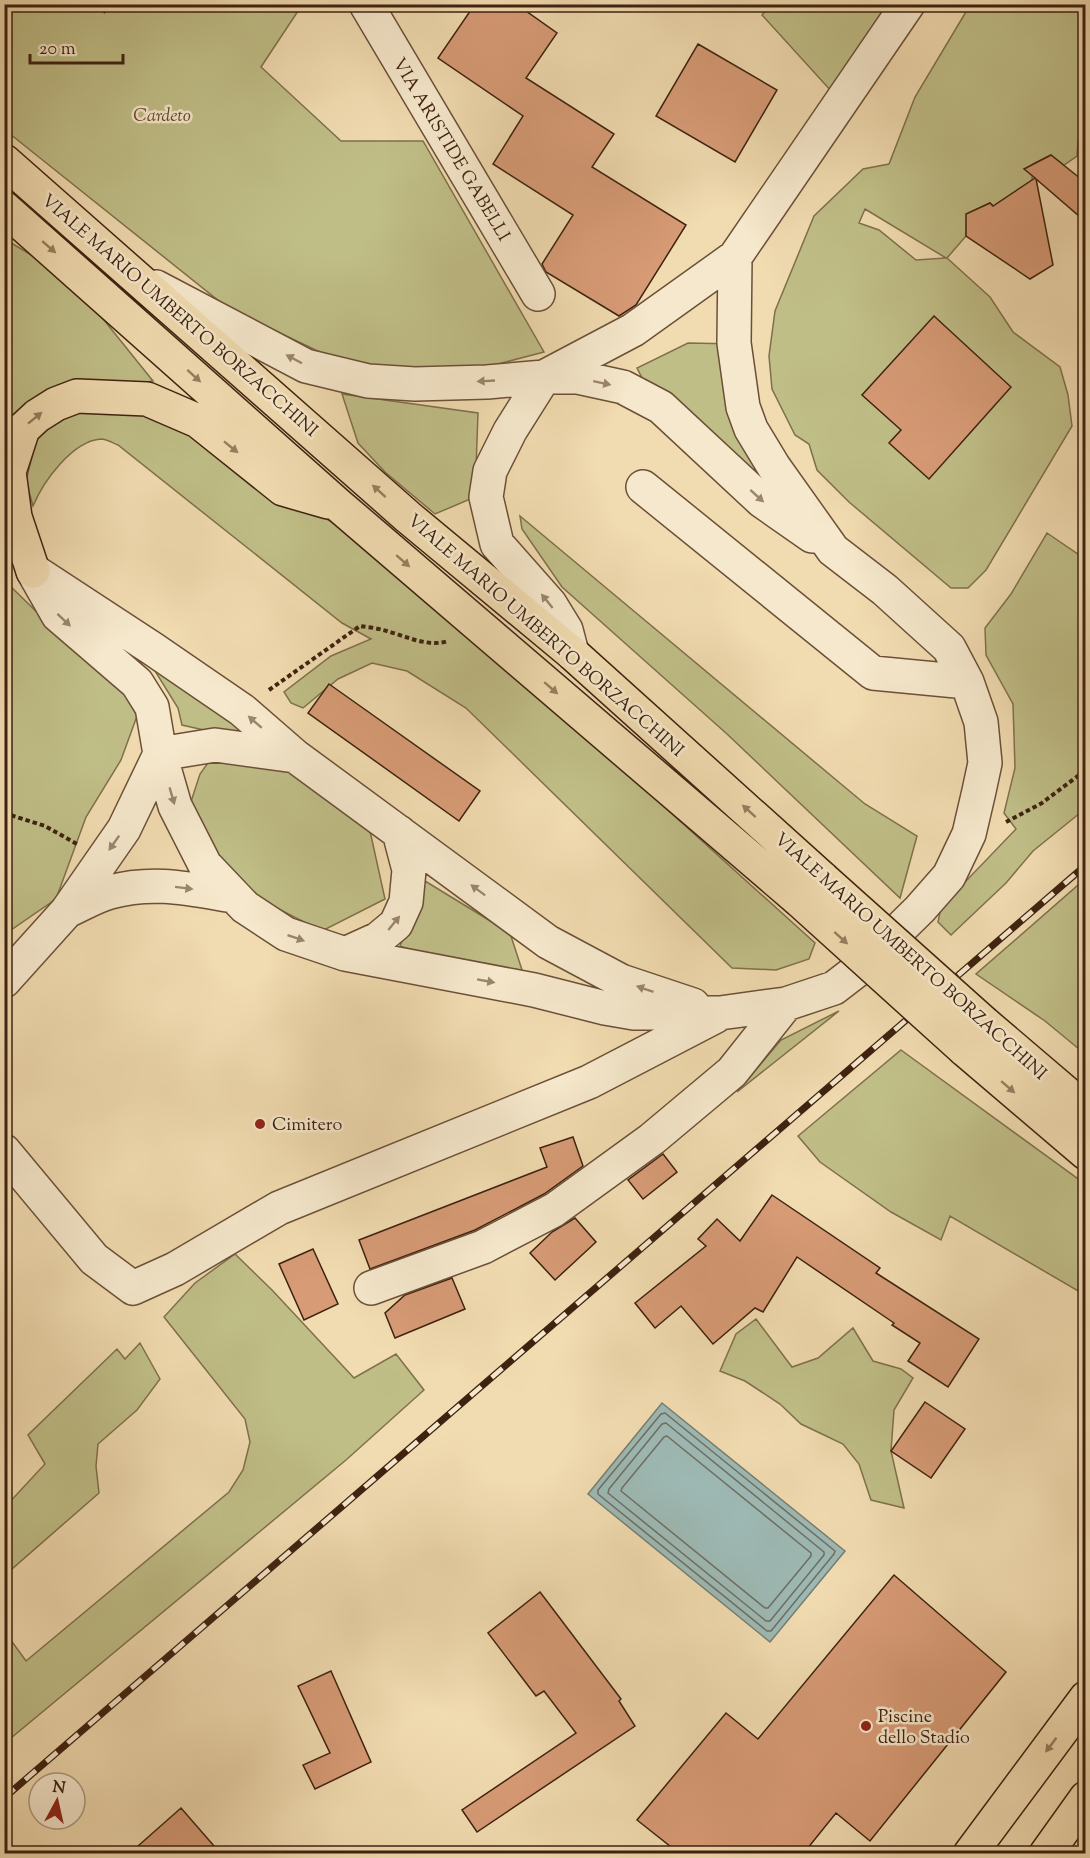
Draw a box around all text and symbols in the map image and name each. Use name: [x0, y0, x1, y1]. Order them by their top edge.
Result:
scale bar: [30, 27, 123, 65]
text: 20 m: [39, 37, 76, 63]
street label: VIA ARISTIDE GABELLI: [385, 53, 515, 247]
park label: Cardeto: [133, 104, 191, 130]
street label: VIALE MARIO UMBERTO BORZACCHINI: [35, 189, 323, 444]
one-way arrow: [41, 240, 56, 254]
one-way arrow: [286, 355, 303, 364]
one-way arrow: [187, 369, 202, 383]
one-way arrow: [476, 377, 495, 386]
one-way arrow: [593, 378, 611, 388]
one-way arrow: [27, 412, 43, 425]
one-way arrow: [223, 440, 238, 453]
one-way arrow: [372, 485, 387, 498]
one-way arrow: [749, 489, 765, 502]
street label: VIALE MARIO UMBERTO BORZACCHINI: [401, 509, 689, 764]
one-way arrow: [395, 554, 410, 567]
one-way arrow: [540, 593, 553, 609]
one-way arrow: [56, 613, 71, 627]
one-way arrow: [543, 681, 558, 694]
one-way arrow: [247, 715, 263, 728]
one-way arrow: [168, 787, 177, 805]
one-way arrow: [741, 804, 756, 818]
street label: VIALE MARIO UMBERTO BORZACCHINI: [767, 828, 1052, 1087]
one-way arrow: [108, 835, 120, 851]
one-way arrow: [174, 883, 193, 893]
one-way arrow: [470, 884, 486, 896]
one-way arrow: [387, 915, 400, 931]
one-way arrow: [833, 931, 848, 944]
one-way arrow: [287, 933, 305, 943]
one-way arrow: [477, 977, 496, 986]
one-way arrow: [636, 983, 654, 993]
one-way arrow: [1000, 1080, 1015, 1093]
place label: Cimitero: [272, 1113, 343, 1139]
marker: Cimitero: [253, 1117, 267, 1131]
place label: Piscine dello Stadio: [878, 1705, 970, 1752]
marker: Piscine dello Stadio: [859, 1719, 873, 1733]
one-way arrow: [1045, 1738, 1057, 1753]
north arrow: [27, 1771, 87, 1831]
text: N: [51, 1776, 67, 1801]

